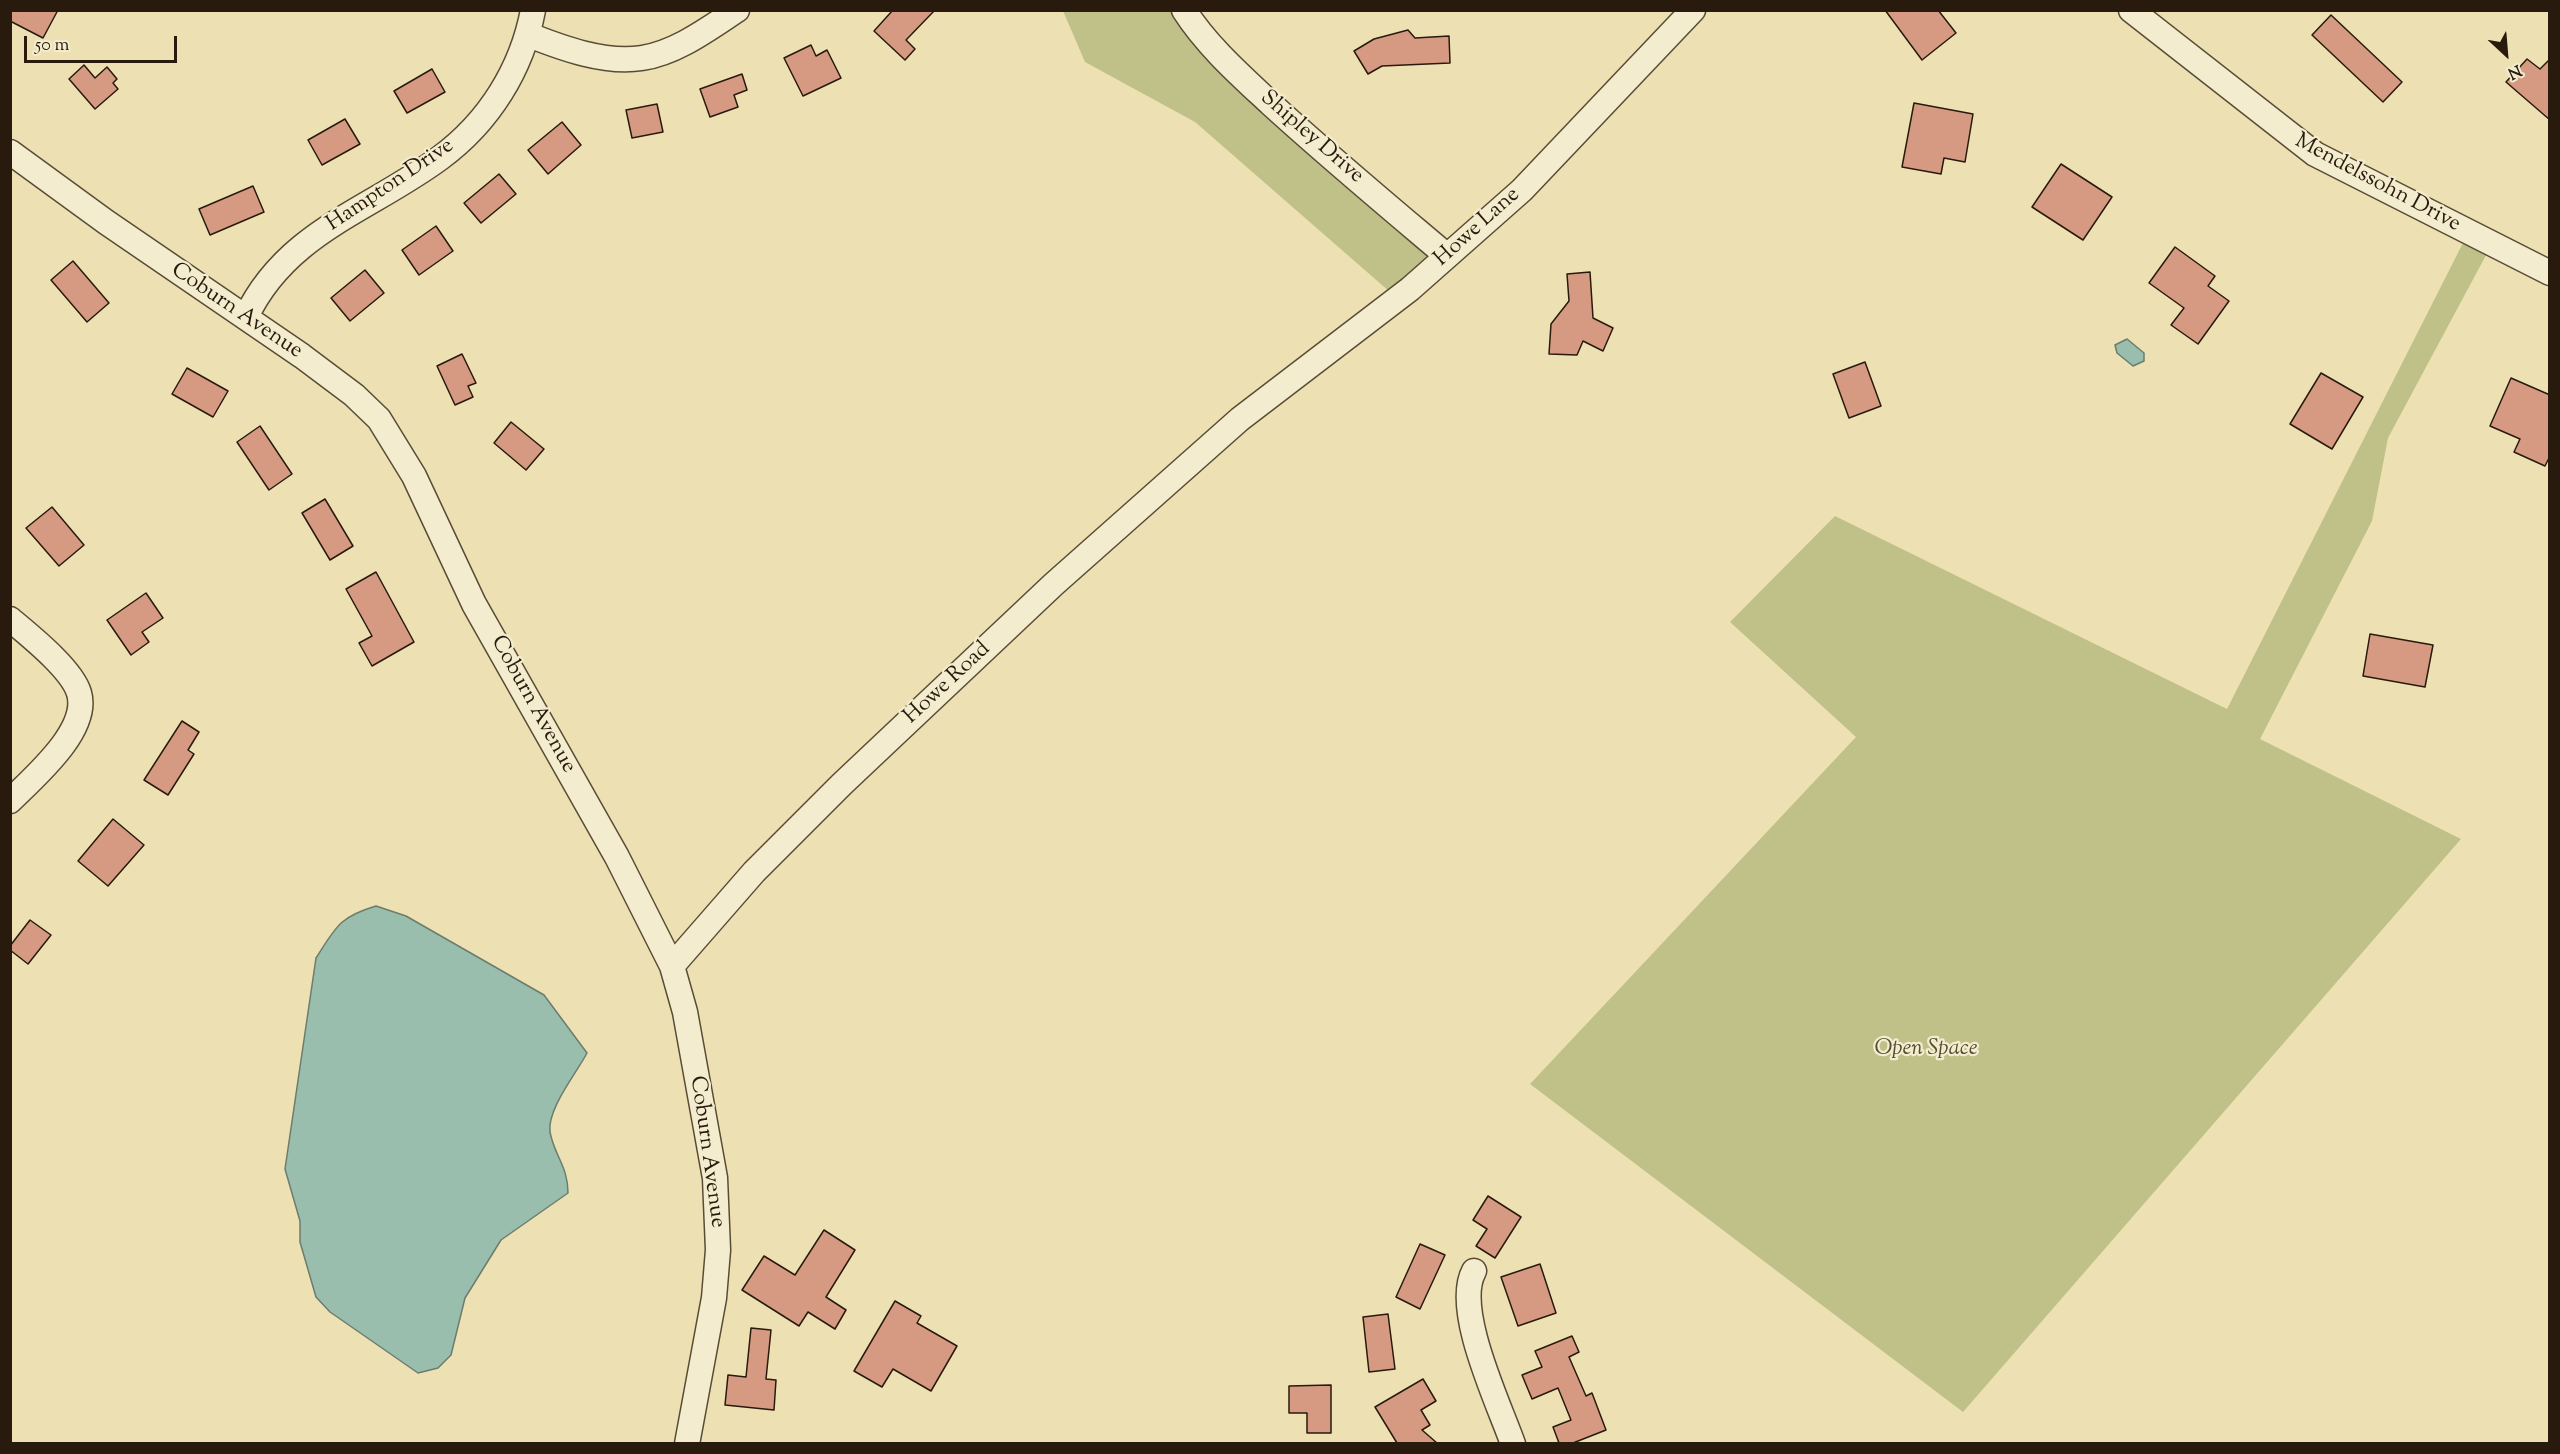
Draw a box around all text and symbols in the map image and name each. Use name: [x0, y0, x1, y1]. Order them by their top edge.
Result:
scale bar: [27, 24, 180, 62]
north arrow: [2476, 24, 2536, 84]
text: 50 m: [35, 33, 69, 59]
text: N: [2503, 57, 2525, 84]
street label: Shipley Drive: [1254, 86, 1368, 190]
street label: Mendelssohn Drive: [2290, 129, 2464, 239]
street label: Hampton Drive: [322, 134, 460, 238]
street label: Howe Lane: [1430, 183, 1526, 273]
street label: Coburn Avenue: [165, 258, 307, 366]
street label: Coburn Avenue: [483, 632, 581, 778]
street label: Howe Road: [899, 637, 997, 731]
park label: Open Space: [1874, 1037, 1978, 1063]
street label: Coburn Avenue: [682, 1074, 730, 1230]

